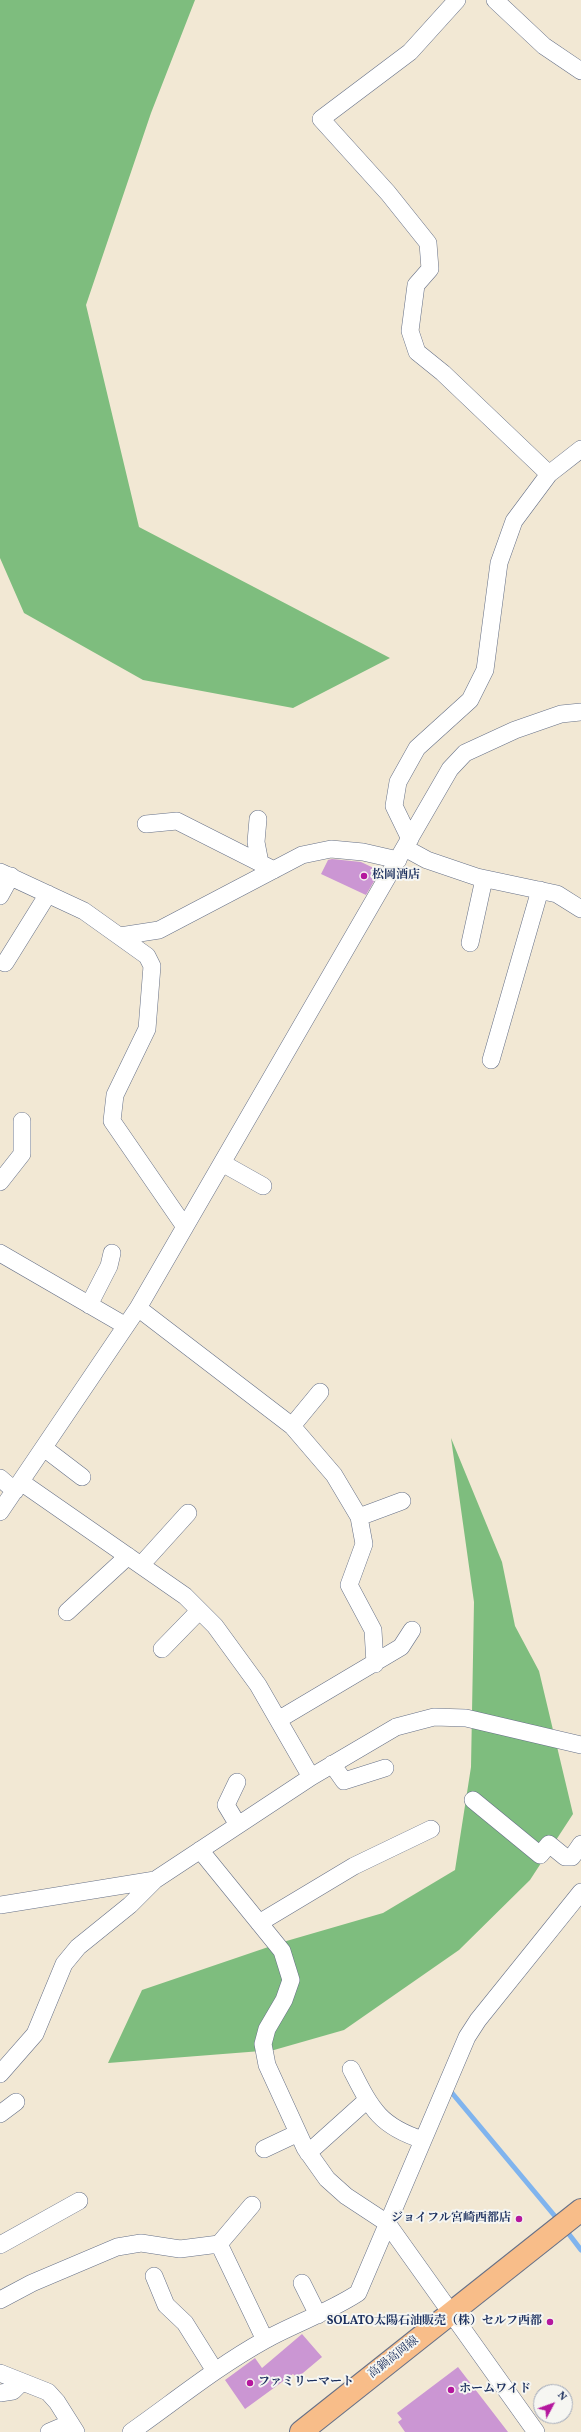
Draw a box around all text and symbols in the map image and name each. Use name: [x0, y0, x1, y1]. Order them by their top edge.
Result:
place label: 松岡酒店: [372, 869, 420, 883]
marker: 松岡酒店: [359, 871, 369, 881]
place label: ジョイフル宮崎西都店: [391, 2212, 511, 2226]
marker: ジョイフル宮崎西都店: [514, 2214, 524, 2224]
place label: SOLATO太陽石油販売（株）セルフ西都: [327, 2315, 542, 2329]
marker: SOLATO太陽石油販売（株）セルフ西都: [545, 2317, 555, 2327]
street label: 高鍋高岡線: [366, 2334, 422, 2382]
place label: ファミリーマート: [258, 2376, 354, 2390]
marker: ファミリーマート: [245, 2378, 255, 2388]
place label: ホームワイド: [459, 2383, 531, 2397]
north arrow: [533, 2384, 573, 2424]
marker: ホームワイド: [446, 2385, 456, 2395]
text: N: [553, 2389, 570, 2404]

